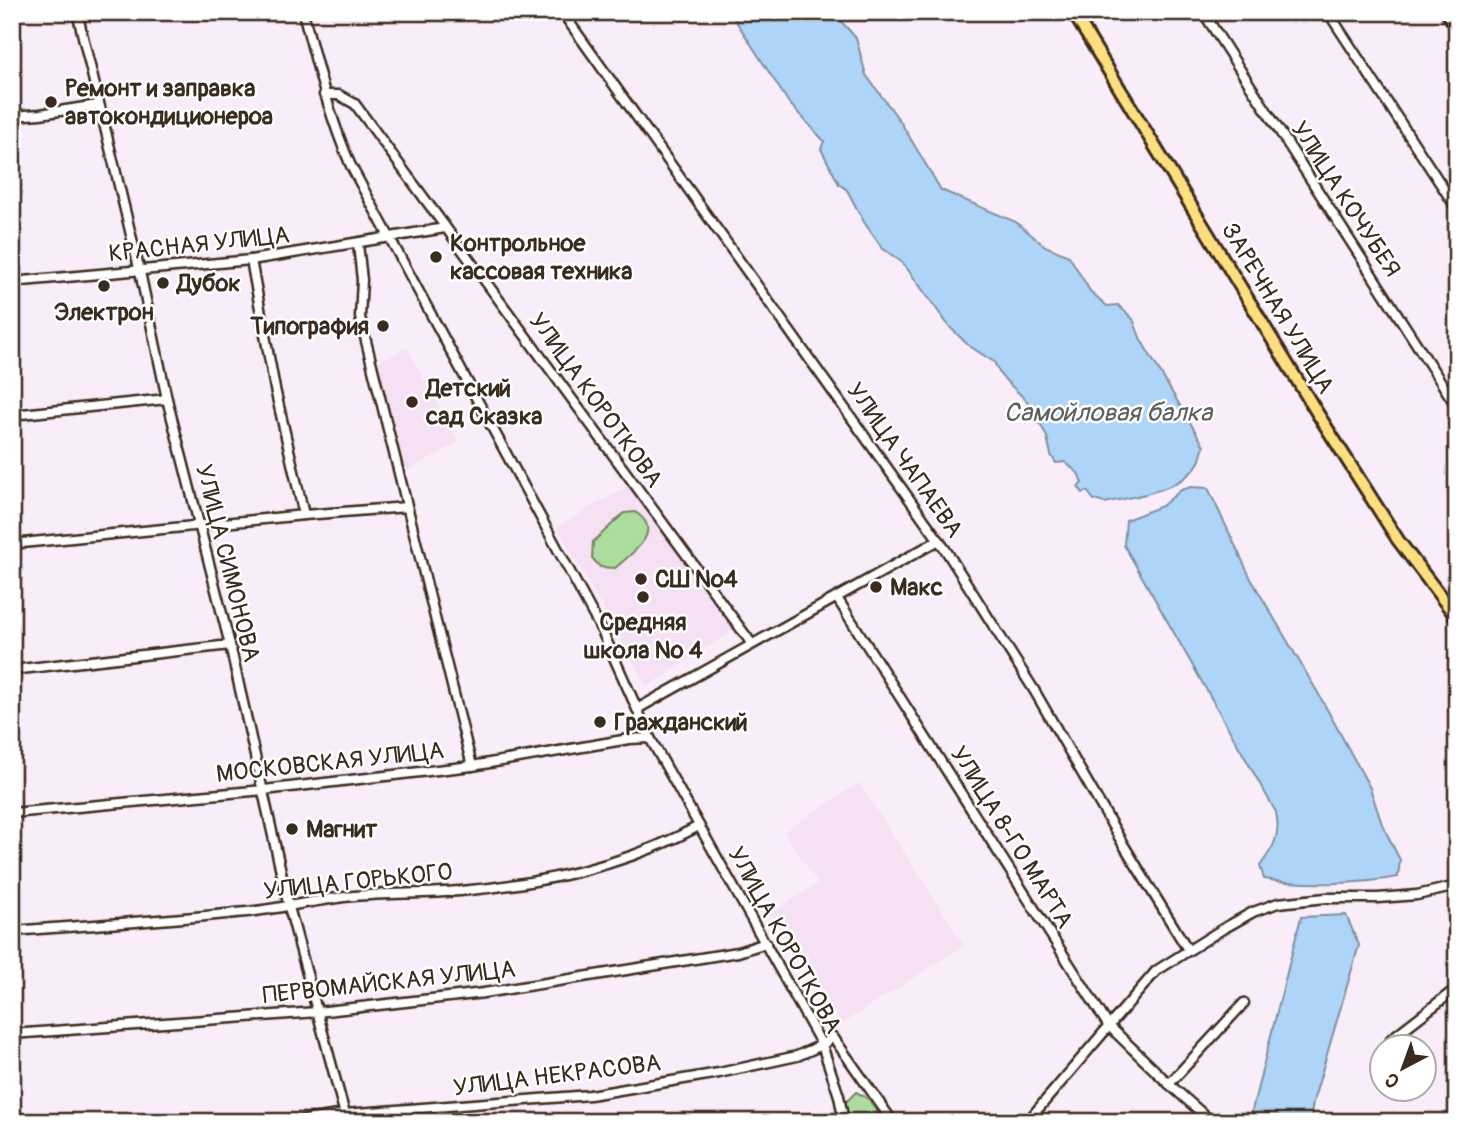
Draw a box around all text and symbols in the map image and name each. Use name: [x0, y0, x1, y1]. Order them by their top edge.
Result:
place label: Ремонт и заправка автокондиционероа: [65, 74, 273, 131]
marker: Ремонт и заправка автокондиционероа: [43, 94, 59, 110]
street label: УЛИЦА КОЧУБЕЯ: [1285, 116, 1407, 282]
street label: ЗАРЕЧНАЯ УЛИЦА: [1215, 217, 1340, 399]
street label: КРАСНАЯ УЛИЦА: [107, 221, 291, 268]
place label: Контрольное кассовая техника: [450, 229, 632, 286]
marker: Контрольное кассовая техника: [428, 249, 444, 265]
place label: Дубок: [175, 269, 241, 298]
marker: Дубок: [155, 275, 171, 291]
marker: Электрон: [96, 278, 112, 294]
place label: Электрон: [54, 298, 154, 327]
street label: УЛИЦА КОРОТКОВА: [523, 307, 669, 493]
place label: Типография: [249, 312, 369, 341]
marker: Типография: [375, 318, 391, 334]
place label: Детский сад Сказка: [424, 374, 542, 431]
street label: УЛИЦА ЧАПАЕВА: [840, 377, 969, 543]
marker: Детский сад Сказка: [404, 394, 420, 410]
water label: Самойловая балка: [1004, 397, 1214, 429]
street label: УЛИЦА СИМОНОВА: [189, 461, 266, 665]
place label: СШ №4: [655, 565, 738, 594]
marker: СШ №4: [633, 571, 649, 587]
place label: Макс: [890, 573, 943, 602]
marker: Макс: [868, 579, 884, 595]
marker: Средняя школа № 4: [635, 589, 651, 605]
place label: Средняя школа № 4: [583, 608, 703, 665]
place label: Гражданский: [614, 708, 748, 737]
marker: Гражданский: [592, 714, 608, 730]
street label: МОСКОВСКАЯ УЛИЦА: [215, 736, 445, 789]
street label: УЛИЦА 8-ГО МАРТА: [944, 741, 1079, 934]
place label: Магнит: [306, 815, 378, 844]
marker: Магнит: [284, 821, 300, 837]
street label: УЛИЦА КОРОТКОВА: [721, 842, 848, 1039]
street label: УЛИЦА ГОРЬКОГО: [262, 857, 454, 906]
street label: ПЕРВОМАЙСКАЯ УЛИЦА: [261, 955, 517, 1010]
north arrow: [1368, 1032, 1438, 1102]
street label: УЛИЦА НЕКРАСОВА: [451, 1048, 663, 1103]
text: С: [1380, 1067, 1405, 1093]

